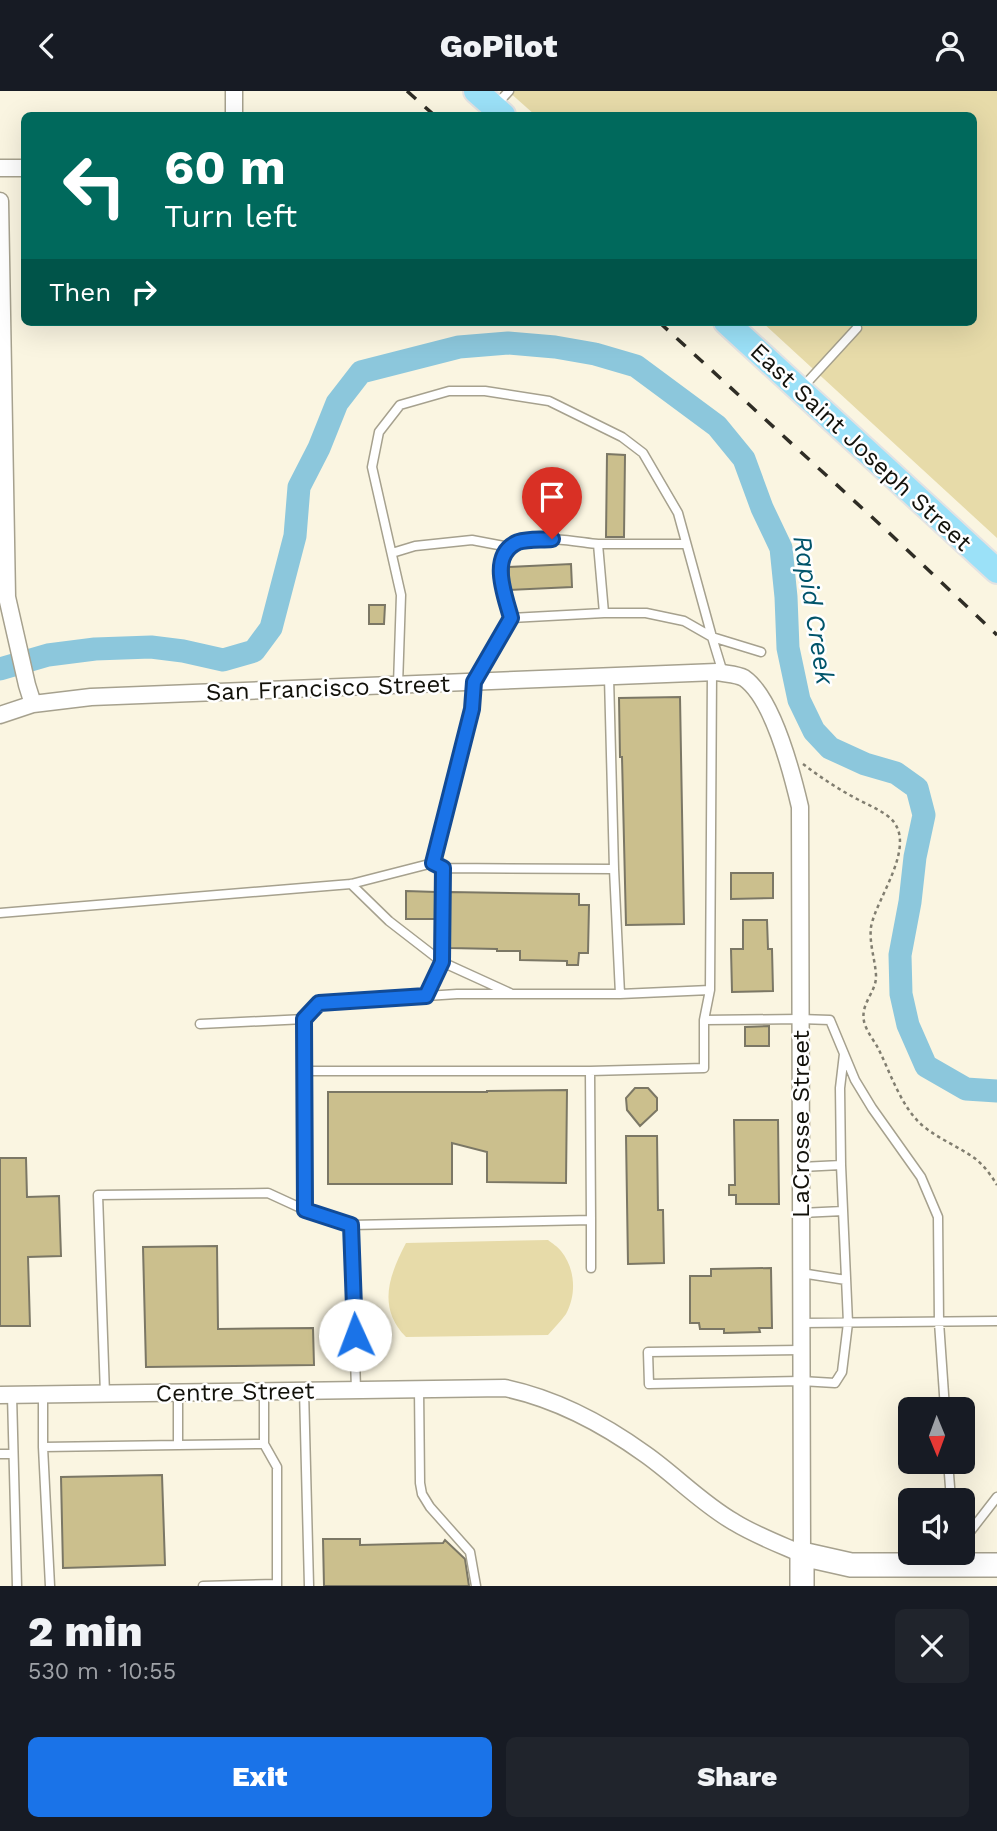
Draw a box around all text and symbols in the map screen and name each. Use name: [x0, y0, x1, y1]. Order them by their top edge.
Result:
icon: back: [28, 27, 66, 65]
text: GoPilot: [440, 27, 557, 65]
icon: person: [931, 27, 969, 65]
text: 60 m: [164, 138, 286, 196]
icon: left: [49, 140, 140, 231]
text: Turn left: [164, 197, 297, 235]
icon: right: [125, 273, 163, 311]
text: Then: [49, 277, 111, 307]
street label: East Saint Joseph Street: [745, 337, 977, 557]
pin: [522, 467, 582, 539]
icon: arrive: [533, 478, 571, 516]
water label: Rapid Creek: [787, 533, 841, 688]
street label: San Francisco Street: [206, 670, 450, 706]
street label: LaCrosse Street: [787, 1030, 815, 1218]
position arrow: [318, 1298, 392, 1372]
street label: Centre Street: [155, 1377, 315, 1407]
north arrow: [898, 1397, 975, 1473]
map controls: [898, 1397, 975, 1565]
button: sound: [898, 1488, 975, 1565]
text: 2 min: [28, 1607, 142, 1656]
button: close: [895, 1609, 969, 1683]
text: 530 m · 10:55: [28, 1658, 176, 1685]
button: Exit: [28, 1737, 492, 1817]
button: Share: [506, 1737, 969, 1817]

